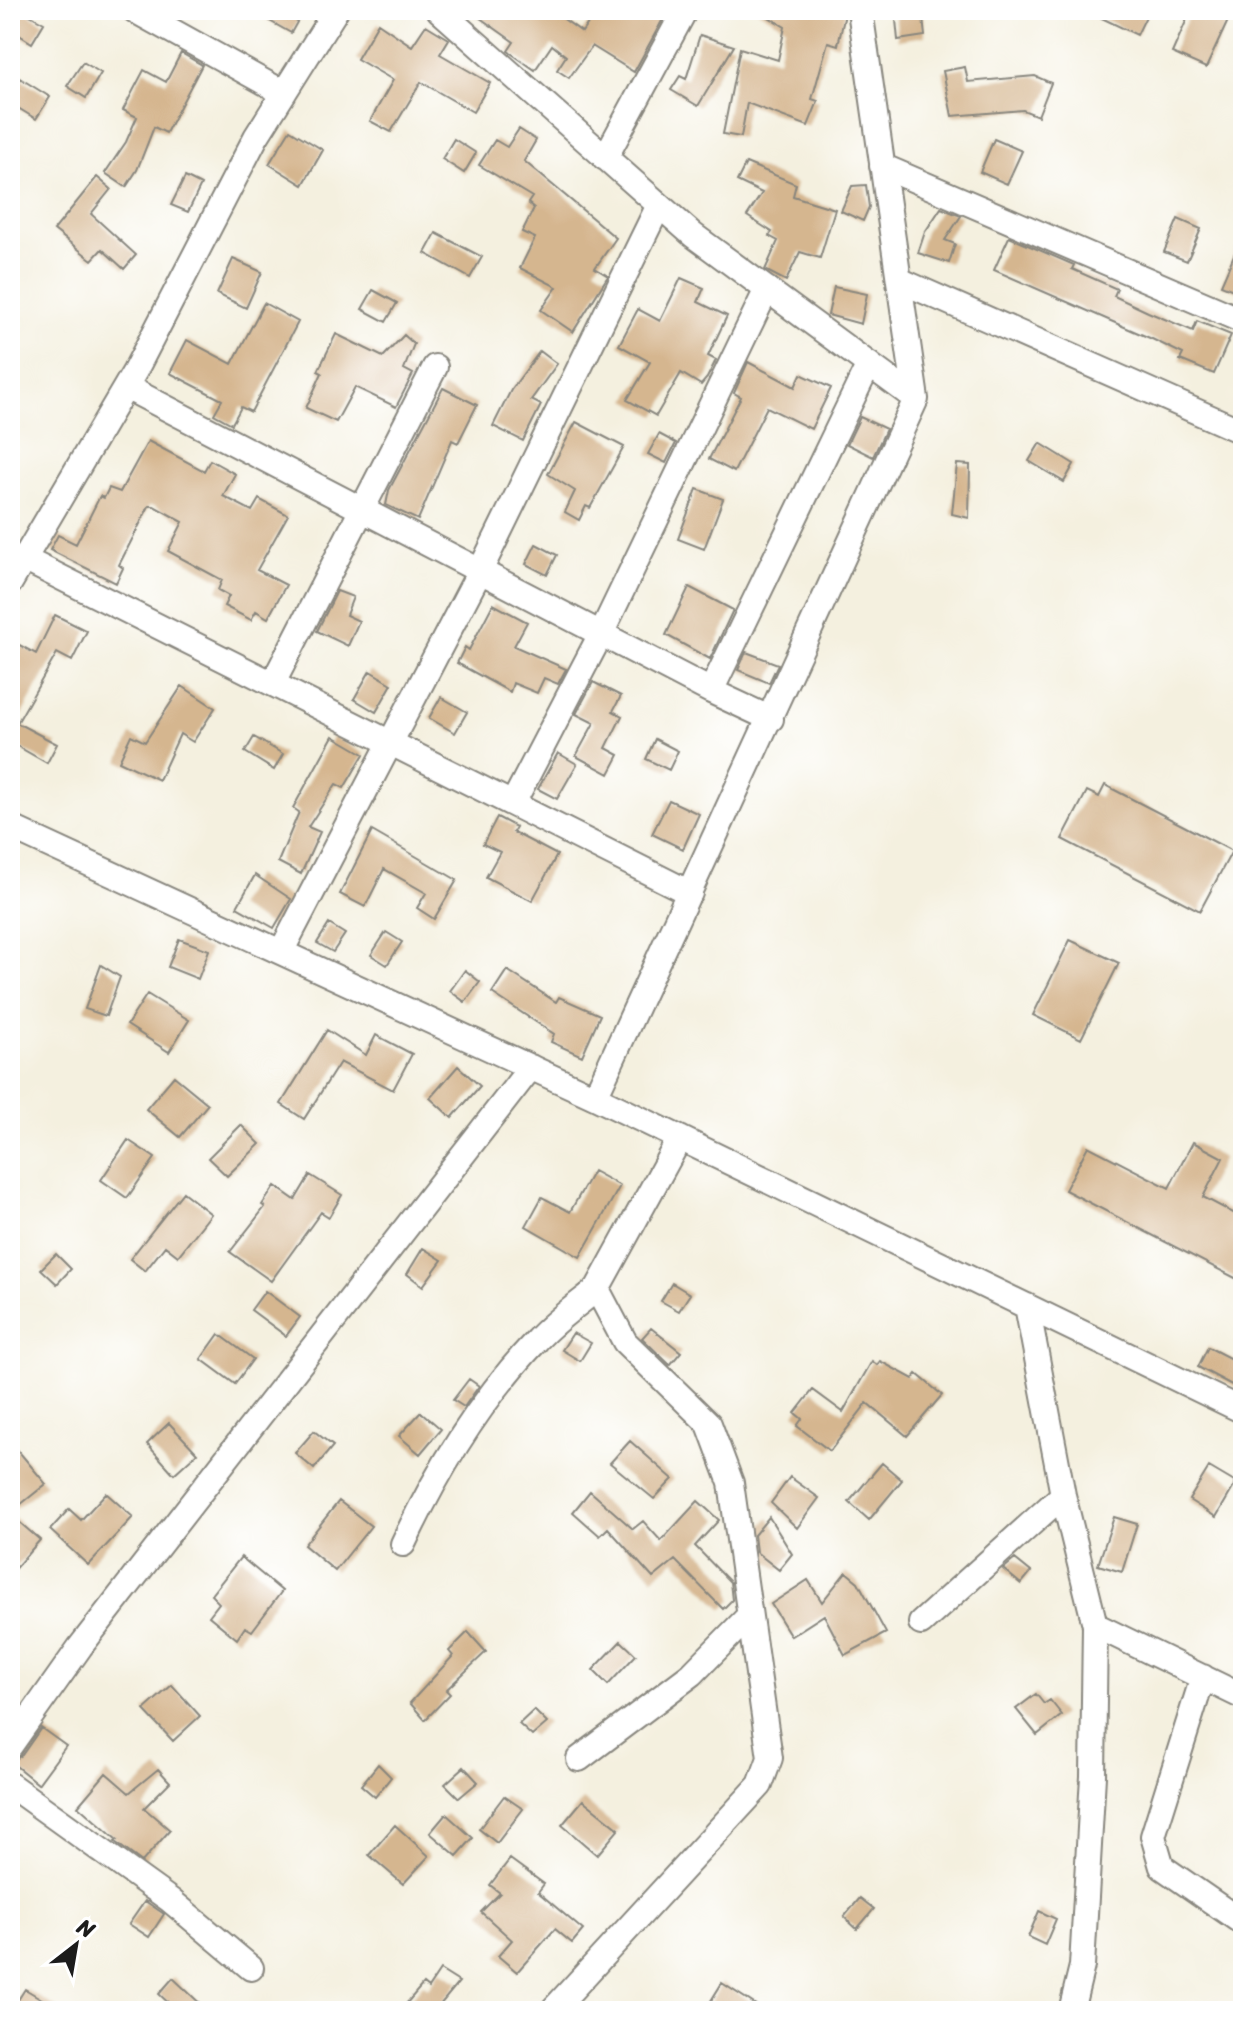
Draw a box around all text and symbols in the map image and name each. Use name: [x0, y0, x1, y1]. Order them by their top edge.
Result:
north arrow: [36, 1905, 116, 1985]
text: N: [69, 1907, 103, 1949]

